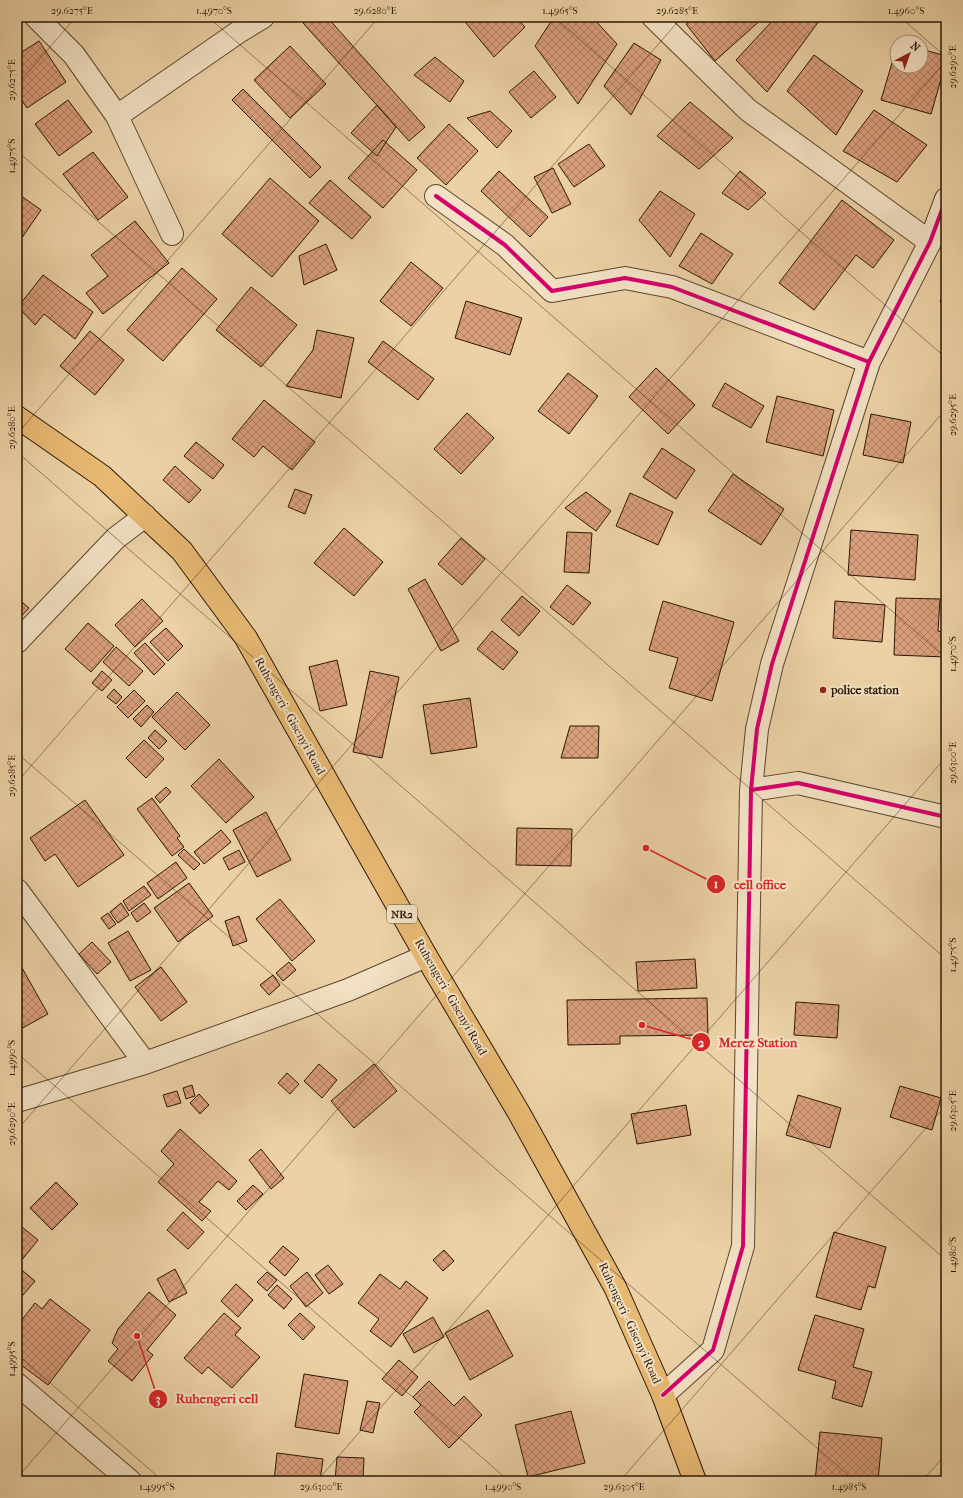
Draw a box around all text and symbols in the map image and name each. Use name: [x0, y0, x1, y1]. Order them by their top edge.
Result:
text: 29.6275°E: [51, 5, 93, 17]
text: 1.4970°S: [196, 5, 232, 17]
text: 29.6280°E: [353, 5, 397, 17]
text: 1.4965°S: [542, 5, 578, 17]
text: 29.6285°E: [656, 5, 698, 17]
text: 1.4960°S: [888, 5, 924, 17]
north arrow: [889, 34, 929, 74]
text: N: [908, 39, 923, 55]
text: 29.6290°E: [947, 45, 959, 89]
text: 29.6275°E: [6, 59, 18, 101]
text: 1.4975°S: [6, 139, 18, 173]
text: 29.6295°E: [947, 394, 959, 436]
text: 29.6280°E: [6, 406, 18, 450]
text: 1.4970°S: [947, 636, 959, 672]
street label: Ruhengeri - Gisenyi Road: [252, 655, 328, 778]
place label: police station: [830, 683, 900, 698]
marker: police station: [818, 685, 828, 695]
text: 29.6300°E: [947, 742, 959, 784]
text: 29.6285°E: [6, 755, 18, 797]
callout: cell office: [706, 872, 794, 897]
text: 1: [714, 877, 718, 891]
text: cell office: [734, 877, 787, 892]
road number: NR2: [387, 905, 417, 923]
street label: Ruhengeri - Gisenyi Road: [412, 936, 490, 1058]
text: 1.4975°S: [947, 938, 959, 972]
callout: Merez Station: [691, 1030, 805, 1055]
text: Merez Station: [718, 1035, 798, 1050]
text: 2: [698, 1036, 705, 1050]
text: 1.4990°S: [6, 1040, 18, 1076]
text: 29.6305°E: [947, 1090, 959, 1132]
text: 29.6290°E: [6, 1102, 18, 1146]
text: 1.4980°S: [947, 1237, 959, 1273]
street label: Ruhengeri - Gisenyi Road: [596, 1260, 664, 1386]
text: 1.4995°S: [6, 1341, 18, 1377]
callout: Ruhengeri cell: [148, 1386, 266, 1411]
text: Ruhengeri cell: [176, 1391, 259, 1407]
text: 3: [156, 1392, 161, 1407]
text: 1.4995°S: [139, 1481, 175, 1493]
text: 29.6300°E: [300, 1481, 342, 1493]
text: 1.4990°S: [485, 1481, 521, 1493]
text: 29.6305°E: [603, 1481, 645, 1493]
text: 1.4985°S: [831, 1481, 867, 1493]

